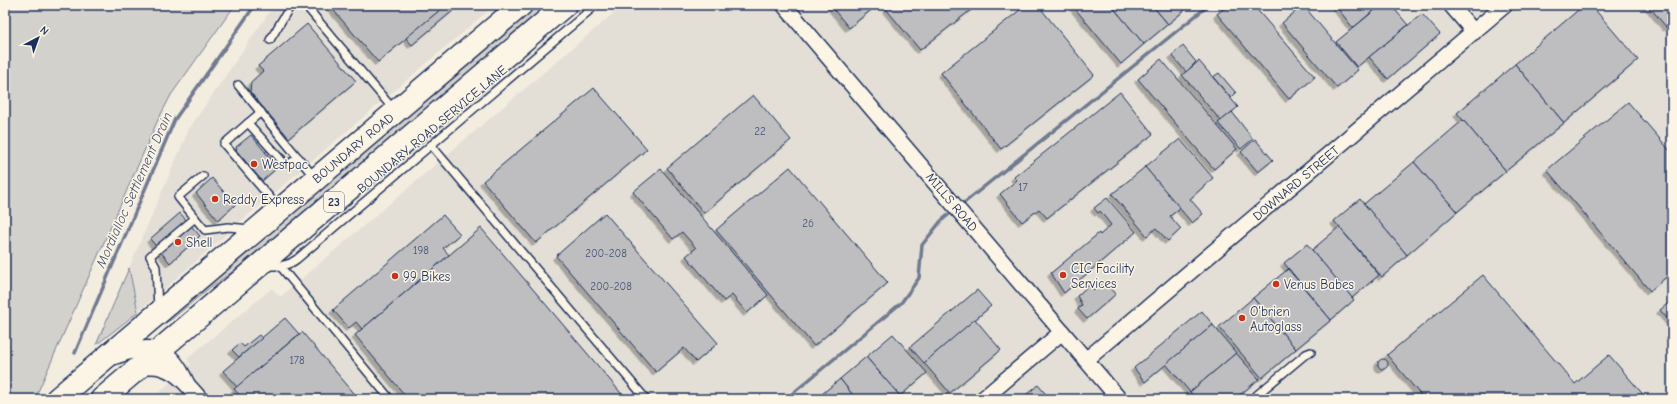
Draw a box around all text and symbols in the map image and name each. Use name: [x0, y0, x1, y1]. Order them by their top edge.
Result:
north arrow: [18, 18, 58, 58]
text: N: [37, 24, 51, 38]
street label: BOUNDARY ROAD SERVICE LANE: [354, 62, 510, 196]
street label: BOUNDARY ROAD: [309, 109, 397, 187]
water label: Mordialloc Settlement Drain: [92, 110, 176, 271]
house number: 22: [754, 125, 766, 138]
street label: DOWNARD STREET: [1250, 142, 1342, 223]
place label: Westpac: [262, 157, 308, 172]
marker: Westpac: [249, 159, 259, 169]
street label: MILLS ROAD: [923, 169, 981, 235]
house number: 17: [1018, 181, 1028, 194]
place label: Reddy Express: [223, 192, 304, 207]
road number: 23: [324, 192, 344, 212]
marker: Reddy Express: [210, 194, 220, 204]
house number: 26: [802, 217, 814, 230]
place label: Shell: [186, 235, 212, 250]
marker: Shell: [173, 237, 183, 247]
house number: 198: [413, 244, 429, 257]
house number: 200-208: [585, 247, 627, 260]
place label: CIC Facility Services: [1071, 261, 1134, 291]
place label: 99 Bikes: [403, 269, 450, 284]
marker: CIC Facility Services: [1058, 270, 1068, 280]
marker: 99 Bikes: [390, 271, 400, 281]
place label: Venus Babes: [1284, 277, 1354, 292]
marker: Venus Babes: [1271, 279, 1281, 289]
house number: 200-208: [590, 280, 632, 293]
place label: O'brien Autoglass: [1250, 304, 1302, 334]
marker: O'brien Autoglass: [1237, 313, 1247, 323]
house number: 178: [289, 354, 305, 367]

